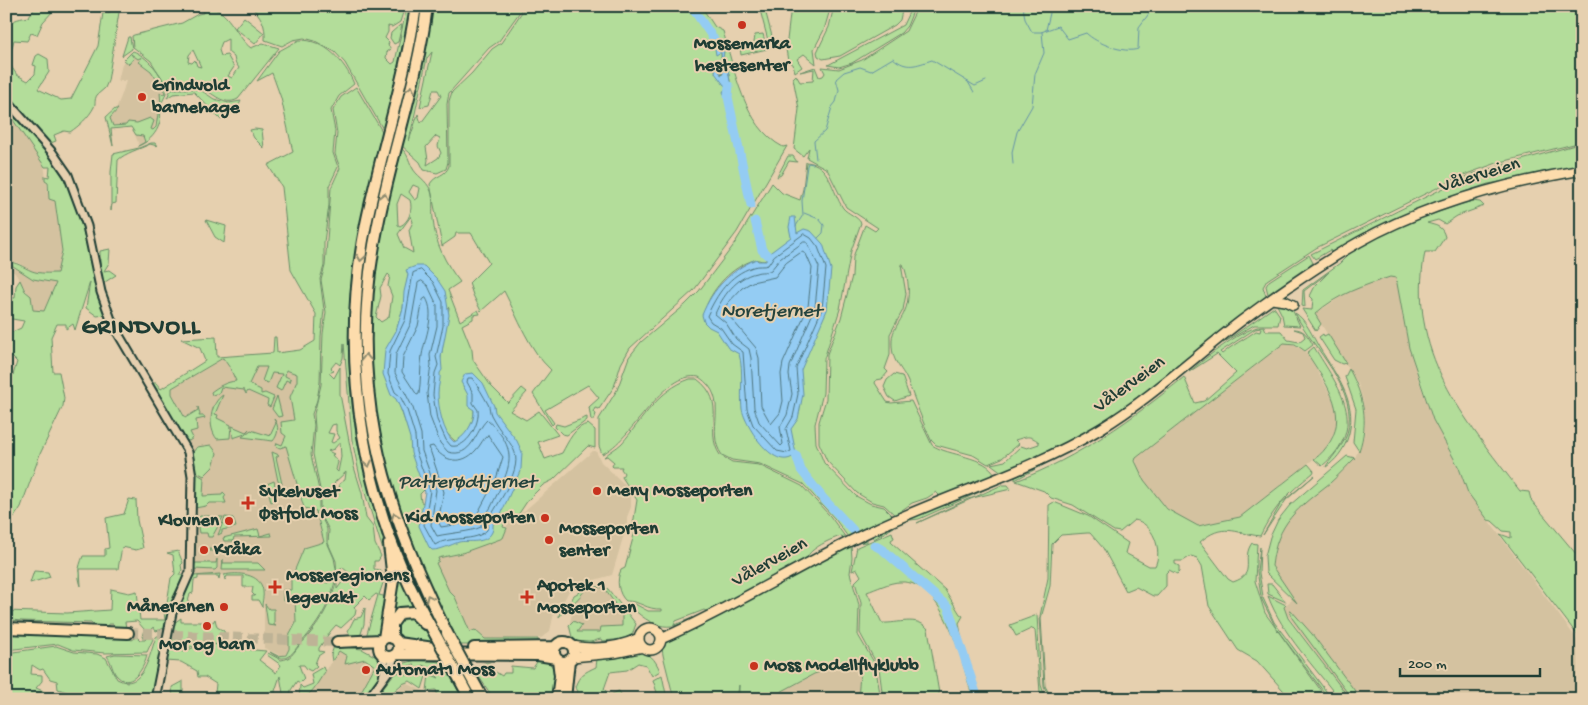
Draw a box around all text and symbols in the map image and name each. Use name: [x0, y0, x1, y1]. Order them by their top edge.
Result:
marker: Mossemarka hestesenter: [736, 19, 748, 31]
place label: Mossemarka hestesenter: [694, 33, 792, 78]
place label: Grindvold barnehage: [151, 75, 241, 120]
one-way arrow: [405, 85, 416, 94]
marker: Grindvold barnehage: [136, 91, 148, 103]
street label: Vålerveien: [1436, 153, 1523, 199]
one-way arrow: [378, 191, 389, 200]
one-way arrow: [356, 253, 366, 262]
water label: Noretjernet: [721, 301, 825, 324]
district label: GRINDVOLL: [81, 314, 202, 343]
street label: Vålerveien: [1089, 351, 1170, 419]
one-way arrow: [360, 352, 371, 360]
one-way arrow: [362, 459, 373, 468]
water label: Patterødtjernet: [398, 472, 540, 495]
place label: Meny Mosseporten: [607, 480, 753, 503]
place label: Sykehuset Østfold Moss: [259, 481, 359, 526]
marker: Meny Mosseporten: [591, 485, 603, 497]
marker: Sykehuset Østfold Moss: [241, 496, 255, 510]
place label: Kid Mosseporten: [404, 507, 536, 530]
place label: Klovnen: [157, 510, 220, 533]
one-way arrow: [391, 512, 401, 520]
marker: Kid Mosseporten: [539, 512, 551, 524]
marker: Klovnen: [223, 515, 235, 527]
place label: Mosseporten senter: [559, 518, 659, 563]
street label: Vålerveien: [727, 533, 812, 594]
marker: Mosseporten senter: [543, 534, 555, 546]
place label: Kråka: [213, 539, 262, 562]
marker: Kråka: [198, 544, 210, 556]
place label: Mosseregionens legevakt: [285, 565, 410, 610]
place label: Apotek 1 Mosseporten: [536, 575, 637, 620]
marker: Mosseregionens legevakt: [268, 580, 282, 594]
marker: Apotek 1 Mosseporten: [521, 591, 533, 603]
one-way arrow: [425, 594, 435, 603]
place label: Månerenen: [127, 596, 215, 619]
marker: Månerenen: [218, 601, 230, 613]
marker: Mor og barn: [201, 620, 213, 632]
place label: Mor og barn: [159, 634, 256, 657]
scale bar: [1400, 645, 1540, 677]
place label: Moss Modellflyklubb: [764, 655, 919, 678]
text: 200 m: [1408, 656, 1447, 674]
place label: Automat1 Moss: [375, 659, 496, 682]
marker: Moss Modellflyklubb: [748, 660, 760, 672]
marker: Automat1 Moss: [360, 664, 372, 676]

